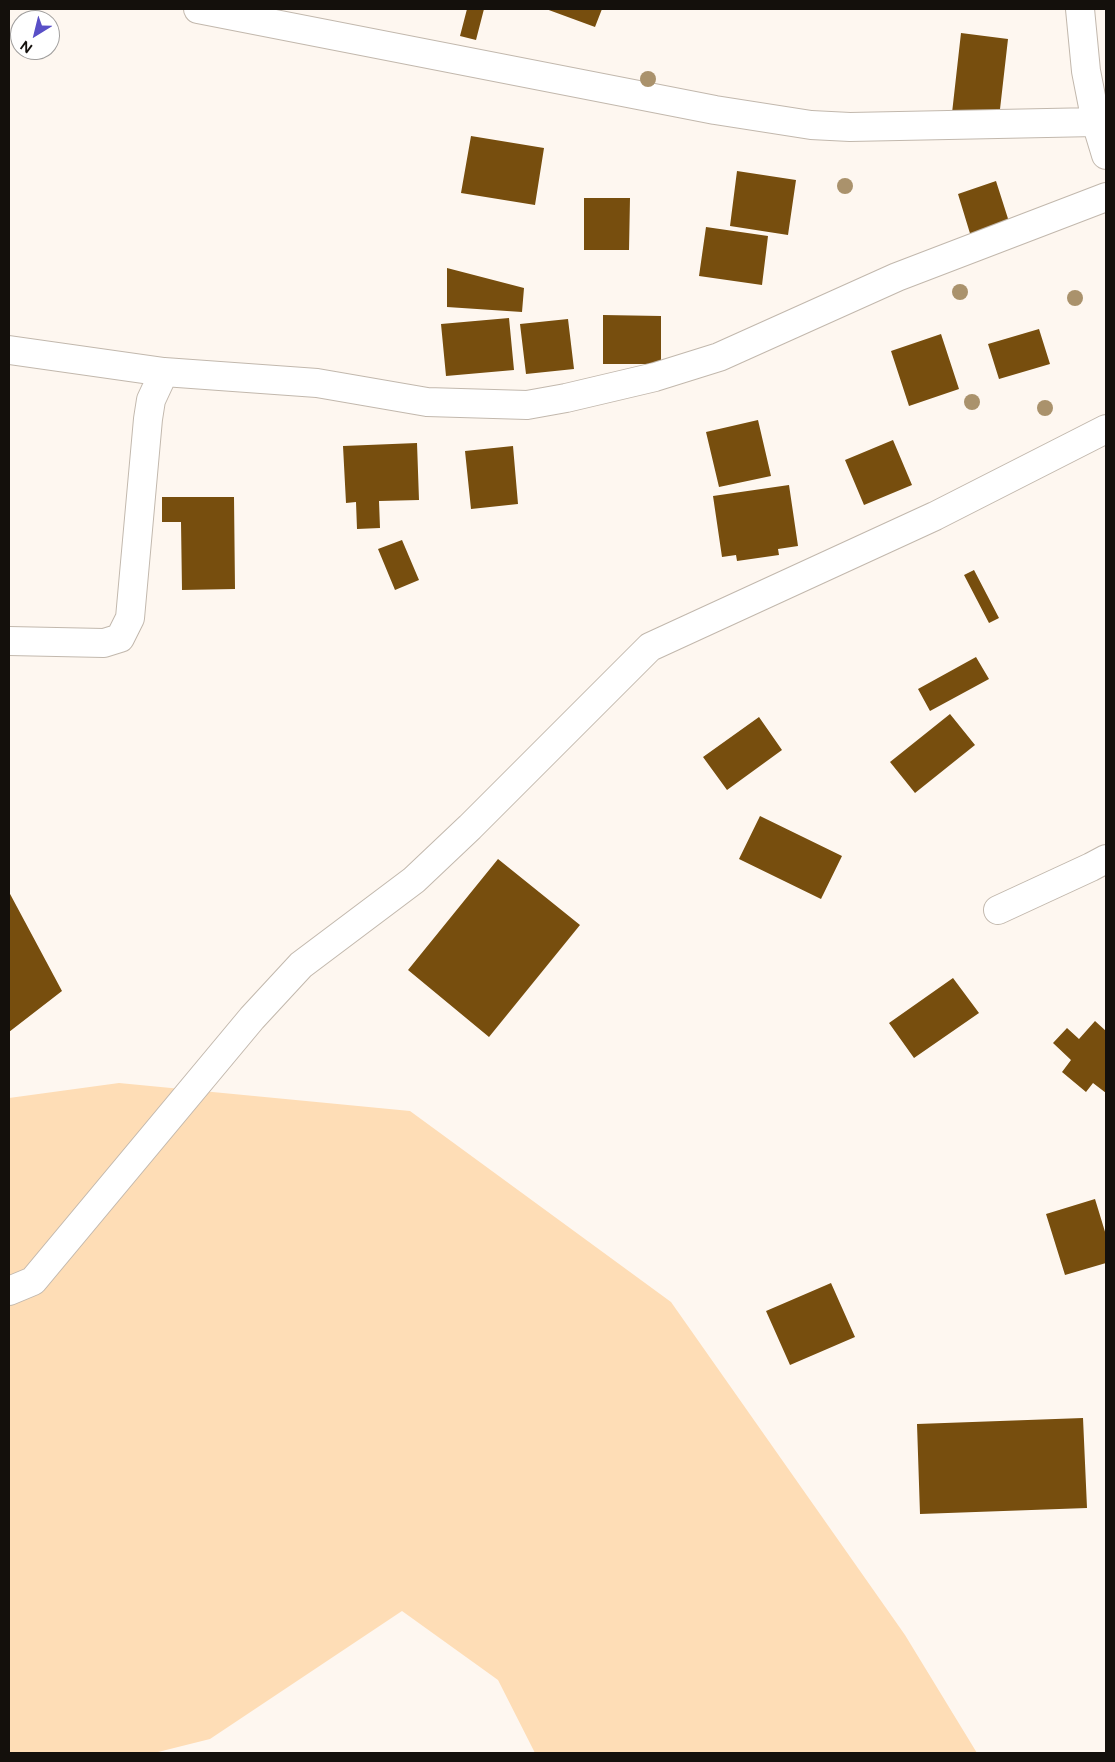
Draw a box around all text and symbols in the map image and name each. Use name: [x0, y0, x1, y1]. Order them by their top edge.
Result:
north arrow: [10, 10, 60, 60]
text: N: [17, 37, 36, 57]

